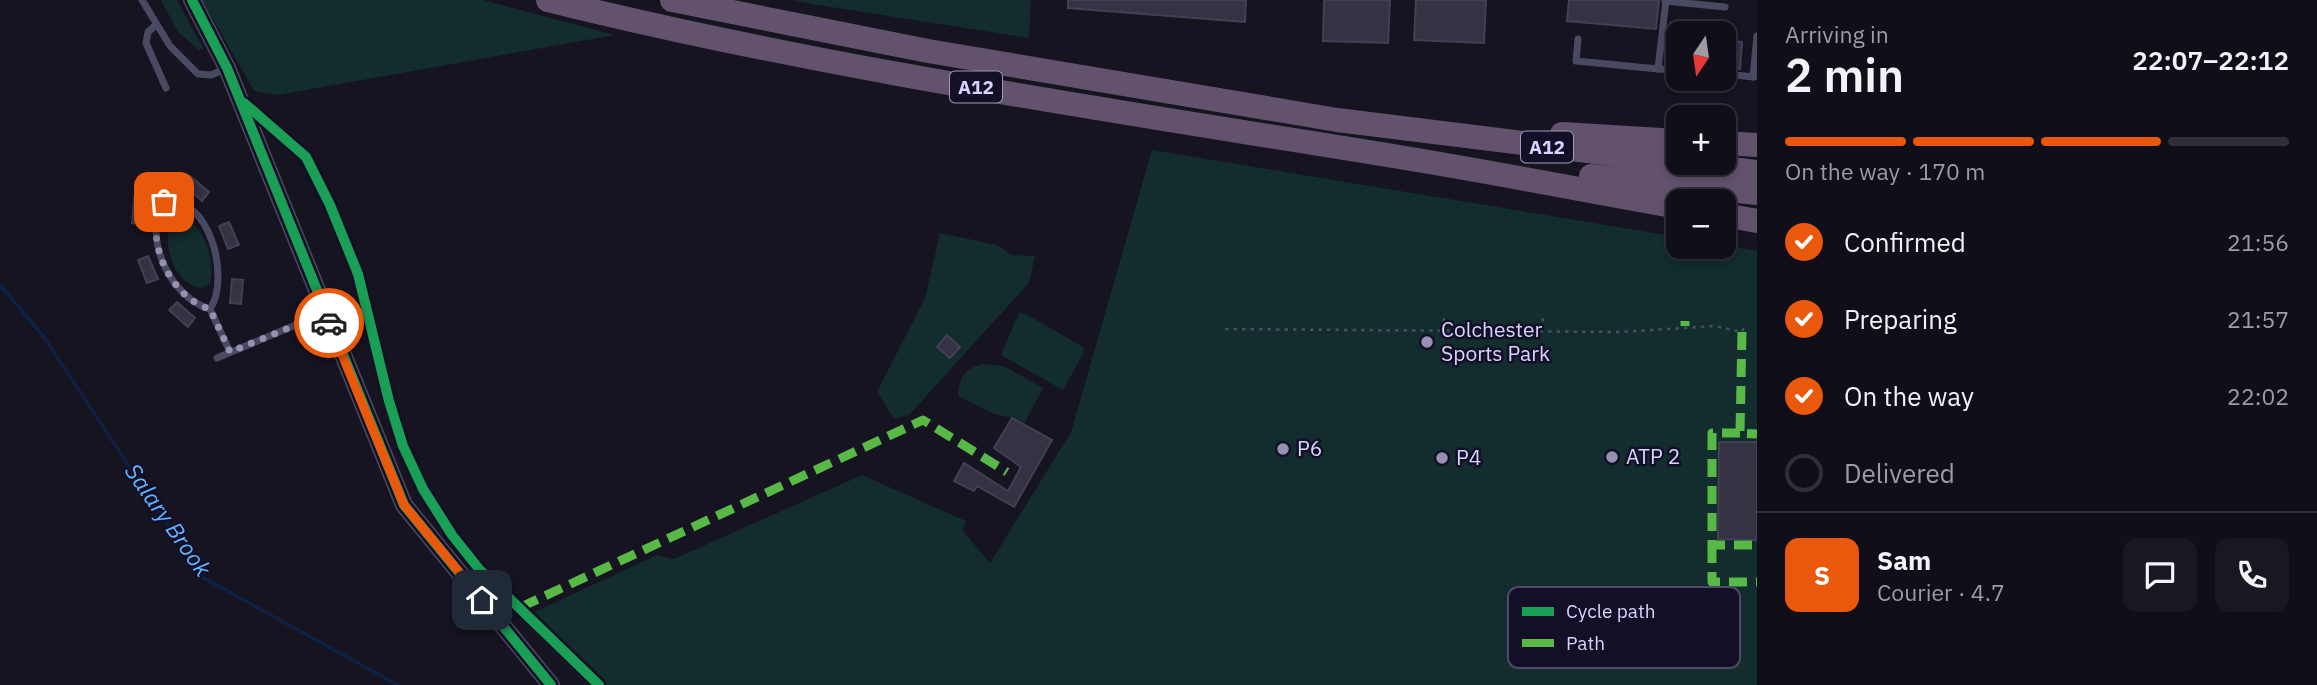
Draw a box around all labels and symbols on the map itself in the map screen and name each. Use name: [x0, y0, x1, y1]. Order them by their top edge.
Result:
north arrow: [1666, 21, 1736, 91]
road number: A12: [950, 72, 1002, 102]
road number: A12: [1521, 132, 1573, 162]
pin: [134, 172, 194, 232]
courier: [294, 288, 364, 358]
place label: Colchester Sports Park: [1441, 315, 1550, 367]
marker: Colchester Sports Park: [1419, 334, 1435, 350]
place label: P6: [1297, 434, 1322, 462]
marker: P6: [1275, 441, 1291, 457]
place label: ATP 2: [1626, 442, 1680, 470]
place label: P4: [1456, 443, 1481, 471]
marker: ATP 2: [1604, 449, 1620, 465]
marker: P4: [1434, 450, 1450, 466]
water label: Salary Brook: [119, 457, 219, 583]
pin: [452, 570, 512, 630]
legend: [1508, 587, 1740, 668]
text: Cycle path: [1566, 599, 1655, 623]
text: Path: [1566, 631, 1605, 655]

